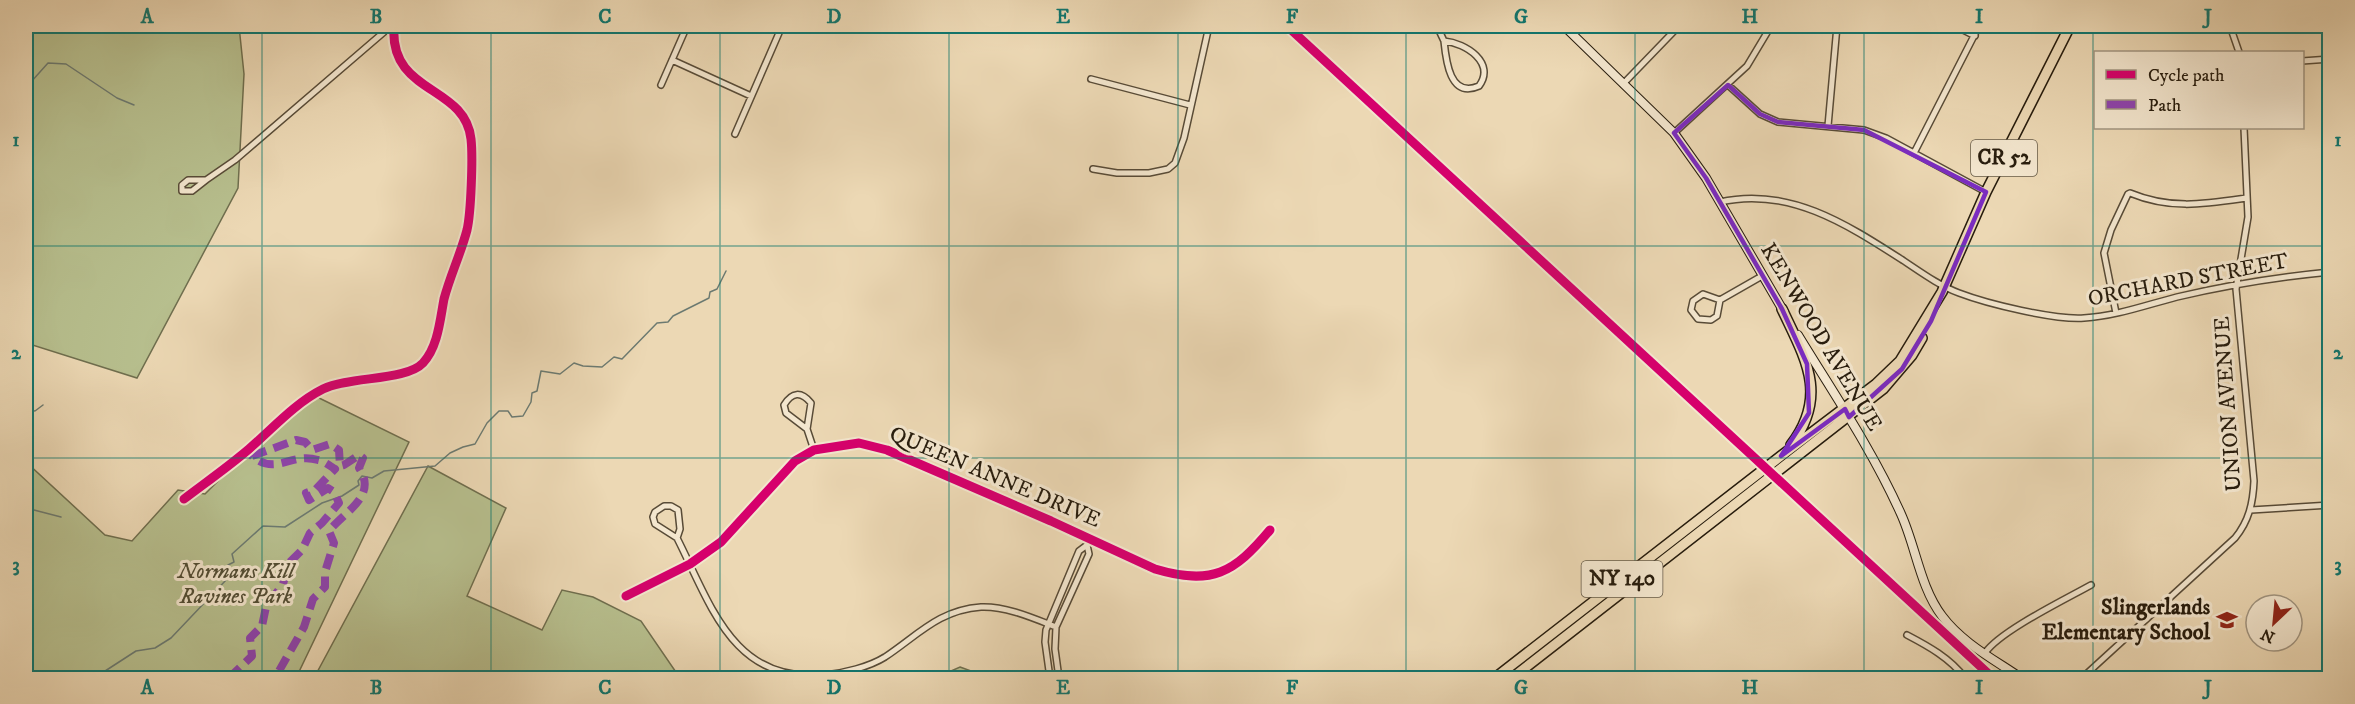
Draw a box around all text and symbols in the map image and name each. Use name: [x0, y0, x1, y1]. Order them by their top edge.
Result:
text: A: [140, 5, 155, 30]
text: B: [370, 5, 382, 30]
text: C: [598, 5, 612, 30]
text: D: [827, 5, 842, 30]
text: E: [1056, 5, 1070, 30]
text: F: [1286, 5, 1299, 30]
text: G: [1514, 5, 1528, 30]
text: H: [1742, 5, 1759, 30]
text: I: [1975, 5, 1983, 30]
text: J: [2202, 5, 2212, 30]
legend: [2094, 51, 2304, 129]
text: Cycle path: [2148, 65, 2225, 87]
text: Path: [2148, 95, 2182, 117]
text: 1: [12, 128, 20, 153]
text: 1: [2334, 128, 2342, 153]
road number: CR 52: [1971, 140, 2037, 176]
street label: KENWOOD AVENUE: [1754, 238, 1888, 436]
street label: ORCHARD STREET: [2086, 247, 2291, 313]
street label: UNION AVENUE: [2208, 315, 2248, 493]
text: 2: [11, 341, 22, 366]
text: 2: [2333, 341, 2344, 366]
street label: QUEEN ANNE DRIVE: [885, 420, 1105, 534]
text: 3: [12, 553, 20, 578]
text: 3: [2334, 553, 2342, 578]
park label: Normans Kill Ravines Park: [176, 558, 296, 610]
road number: NY 140: [1582, 561, 1662, 597]
north arrow: [2244, 593, 2304, 653]
place label: Slingerlands Elementary School: [2042, 594, 2211, 646]
school or university icon: Slingerlands Elementary School: [2215, 608, 2239, 632]
text: N: [2258, 624, 2278, 647]
text: A: [140, 676, 155, 701]
text: B: [370, 676, 382, 701]
text: C: [598, 676, 612, 701]
text: D: [827, 676, 842, 701]
text: E: [1056, 676, 1070, 701]
text: F: [1286, 676, 1299, 701]
text: G: [1514, 676, 1528, 701]
text: H: [1742, 676, 1759, 701]
text: I: [1975, 676, 1983, 701]
text: J: [2202, 676, 2212, 701]

